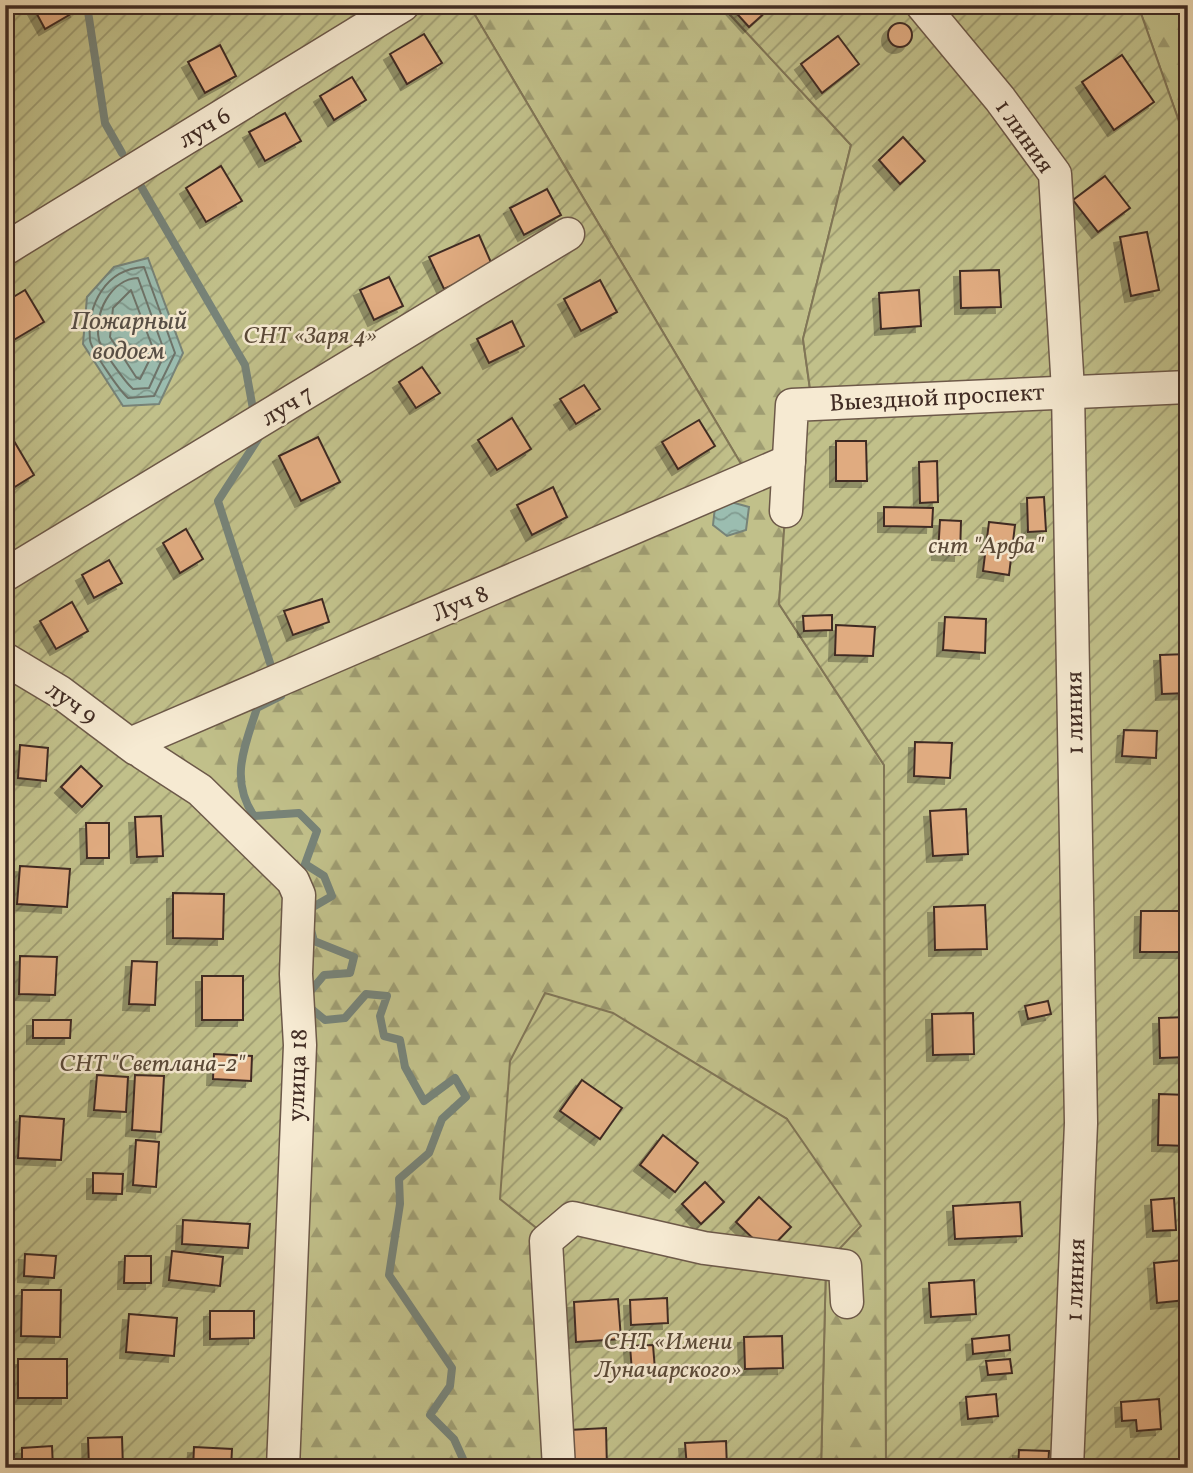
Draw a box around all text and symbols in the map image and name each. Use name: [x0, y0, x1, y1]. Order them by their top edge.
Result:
street label: 1 линия: [985, 93, 1061, 181]
street label: луч 6: [172, 100, 238, 158]
water label: Пожарный водоем: [71, 304, 187, 370]
park label: СНТ «Заря 4»: [243, 320, 377, 354]
street label: Выездной проспект: [829, 376, 1046, 422]
street label: луч 7: [256, 378, 321, 436]
park label: снт "Арфа": [929, 530, 1044, 564]
street label: Луч 8: [427, 578, 494, 632]
street label: 1 линия: [1058, 671, 1094, 755]
street label: луч 9: [38, 674, 104, 734]
street label: улица 18: [280, 1028, 318, 1122]
park label: СНТ "Светлана-2": [59, 1048, 246, 1082]
street label: 1 линия: [1059, 1238, 1095, 1322]
park label: СНТ «Имени Луначарского»: [594, 1326, 741, 1388]

